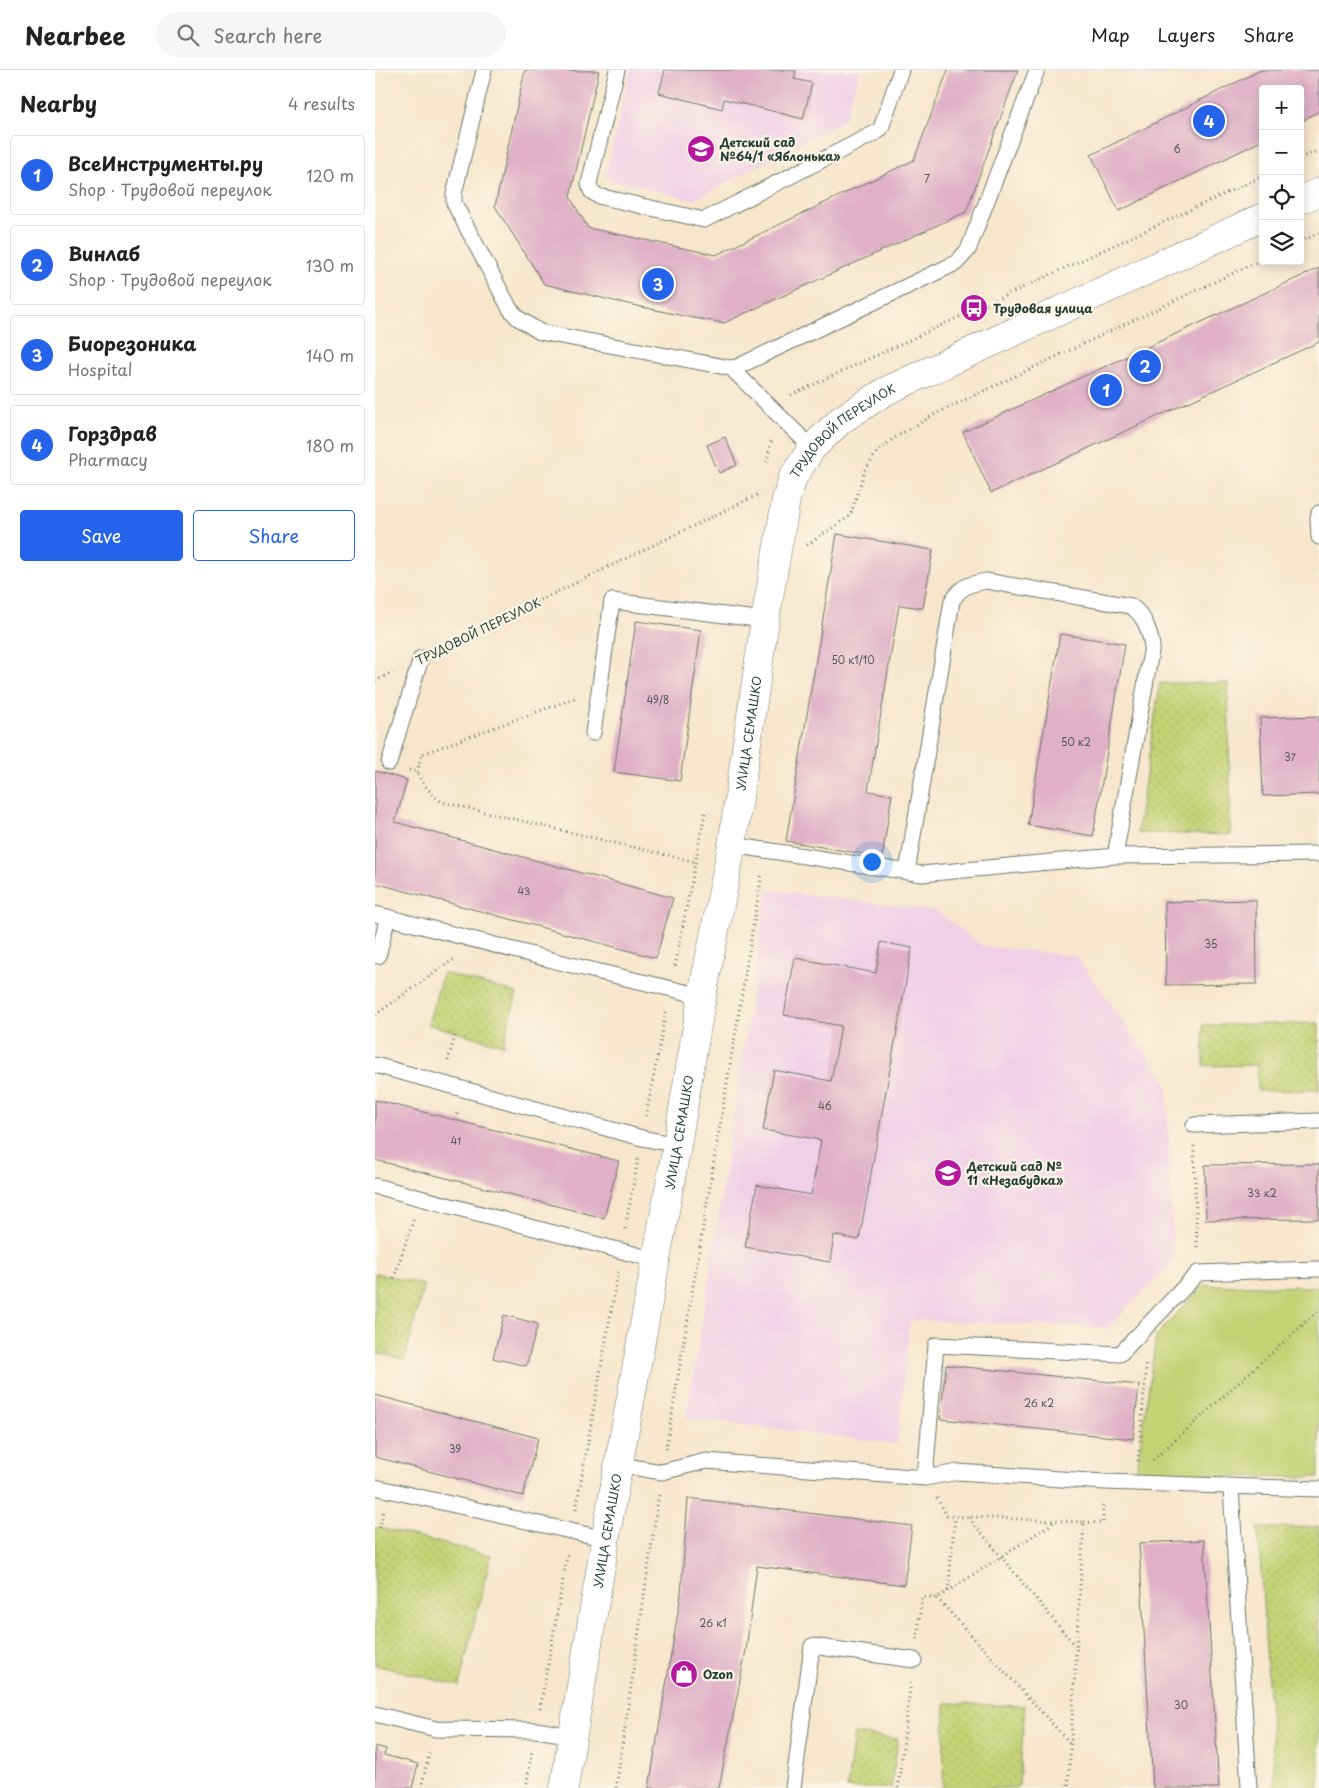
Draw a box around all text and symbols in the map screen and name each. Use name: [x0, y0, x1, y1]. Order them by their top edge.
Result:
search box: [156, 12, 506, 57]
text: Nearbee: [25, 17, 126, 53]
icon: search: [174, 21, 202, 49]
text: Search here: [214, 21, 322, 49]
text: Map: [1091, 21, 1130, 48]
text: Layers: [1158, 21, 1215, 48]
text: Share: [1243, 21, 1294, 48]
map controls: [1259, 85, 1304, 265]
button: +: [1259, 85, 1304, 130]
text: Nearby: [20, 87, 97, 119]
text: 4 results: [288, 91, 355, 115]
pin: 4: [1193, 102, 1225, 140]
button: −: [1259, 130, 1304, 175]
place label: Детский сад №64/1 «Яблонька»: [719, 133, 841, 165]
school or university icon: Детский сад №64/1 «Яблонька»: [686, 134, 716, 164]
house number: 6: [1173, 141, 1181, 156]
text: ВсеИнструменты.ру: [68, 149, 263, 177]
text: 1: [33, 163, 41, 187]
text: 120 m: [307, 163, 354, 187]
house number: 7: [924, 171, 930, 186]
button: locate: [1259, 175, 1304, 220]
text: Shop · Трудовой переулок: [68, 177, 272, 201]
button: layers: [1259, 220, 1304, 265]
text: Винлаб: [68, 239, 140, 267]
text: 2: [31, 253, 43, 277]
text: 130 m: [306, 253, 354, 277]
pin: 3: [642, 265, 674, 303]
text: Shop · Трудовой переулок: [68, 267, 272, 291]
bus stop icon: Трудовая улица: [959, 293, 989, 323]
place label: Трудовая улица: [993, 299, 1093, 317]
text: Биорезоника: [68, 329, 197, 357]
text: 3: [32, 343, 42, 367]
text: 140 m: [306, 343, 354, 367]
pin: 2: [1129, 347, 1161, 385]
text: Hospital: [68, 357, 132, 381]
pin: 1: [1090, 371, 1122, 409]
street label: ТРУДОВОЙ ПЕРЕУЛОК: [786, 379, 898, 482]
text: Горздрав: [68, 419, 157, 447]
text: 4: [32, 433, 42, 457]
text: 180 m: [306, 433, 354, 457]
text: Pharmacy: [68, 447, 148, 471]
button: Save: [20, 510, 183, 561]
button: Share: [193, 510, 355, 561]
street label: ТРУДОВОЙ ПЕРЕУЛОК: [412, 593, 544, 669]
house number: 50 к1/10: [831, 652, 875, 667]
street label: УЛИЦА СЕМАШКО: [731, 675, 766, 792]
house number: 49/8: [647, 692, 669, 707]
house number: 50 к2: [1061, 734, 1091, 749]
house number: 37: [1284, 749, 1297, 764]
your location: [859, 849, 885, 875]
house number: 43: [518, 883, 531, 898]
house number: 35: [1205, 936, 1217, 951]
street label: УЛИЦА СЕМАШКО: [660, 1073, 698, 1191]
house number: 46: [818, 1098, 832, 1113]
house number: 41: [451, 1133, 461, 1148]
place label: Детский сад № 11 «Незабудка»: [966, 1157, 1063, 1189]
school or university icon: Детский сад № 11 «Незабудка»: [933, 1158, 963, 1188]
house number: 33 к2: [1247, 1185, 1277, 1200]
house number: 26 к2: [1024, 1395, 1054, 1410]
house number: 39: [449, 1441, 461, 1456]
street label: УЛИЦА СЕМАШКО: [589, 1472, 626, 1589]
house number: 26 к1: [699, 1615, 727, 1630]
shop icon: Ozon: [669, 1659, 699, 1689]
place label: Ozon: [703, 1665, 733, 1683]
house number: 30: [1174, 1697, 1188, 1712]

